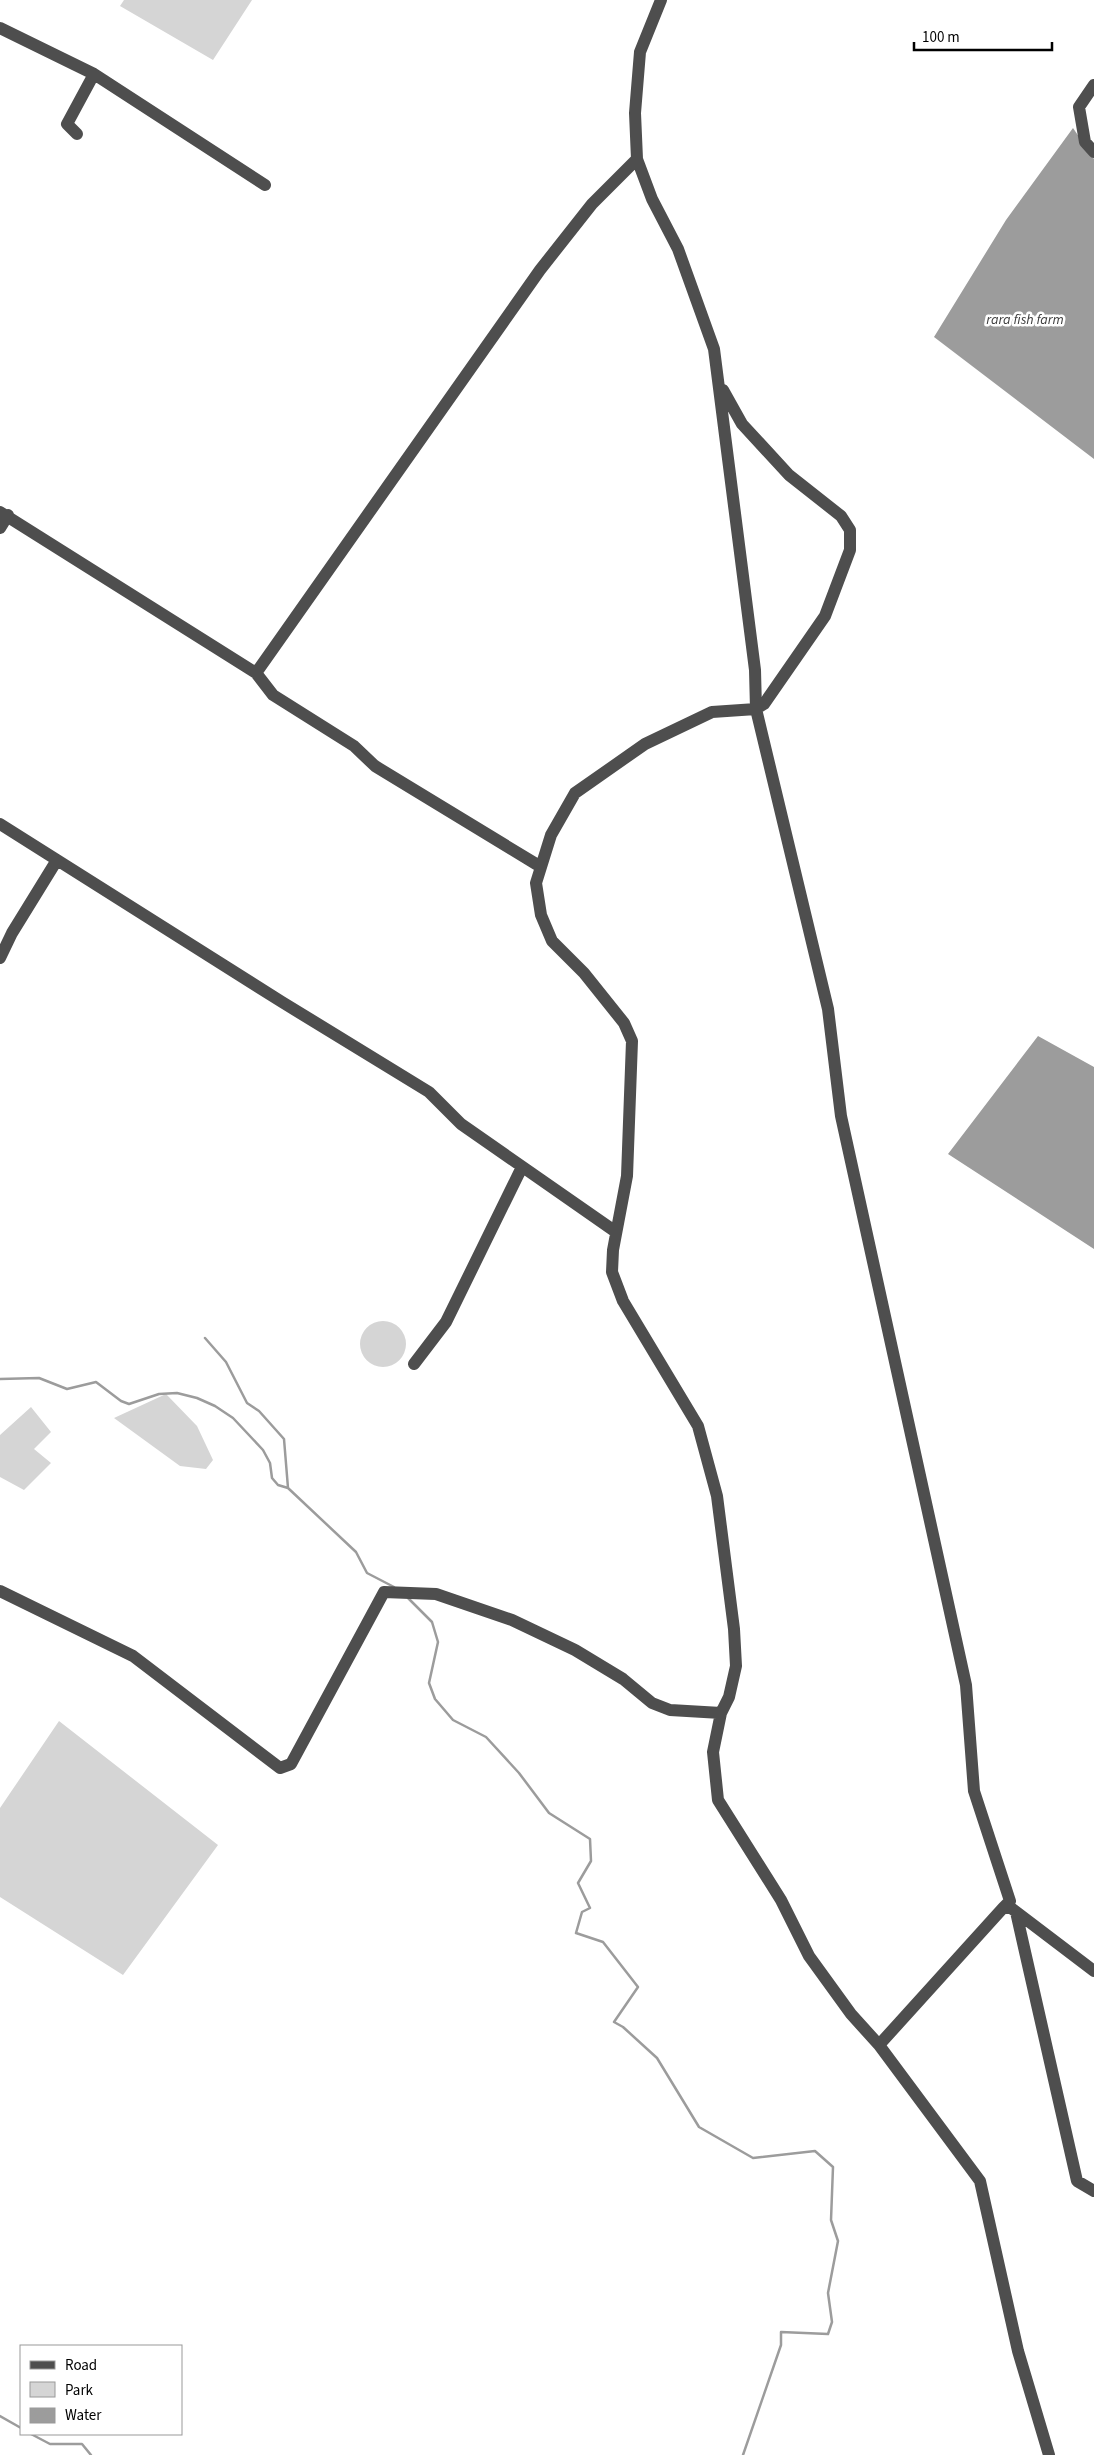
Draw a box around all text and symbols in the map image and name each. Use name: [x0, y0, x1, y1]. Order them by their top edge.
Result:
scale bar: [914, 20, 1052, 52]
text: 100 m: [922, 27, 960, 48]
water label: rara fish farm: [986, 310, 1064, 330]
legend: [20, 2345, 182, 2435]
text: Road: [65, 2355, 97, 2376]
text: Park: [65, 2380, 94, 2401]
text: Water: [65, 2405, 102, 2426]

